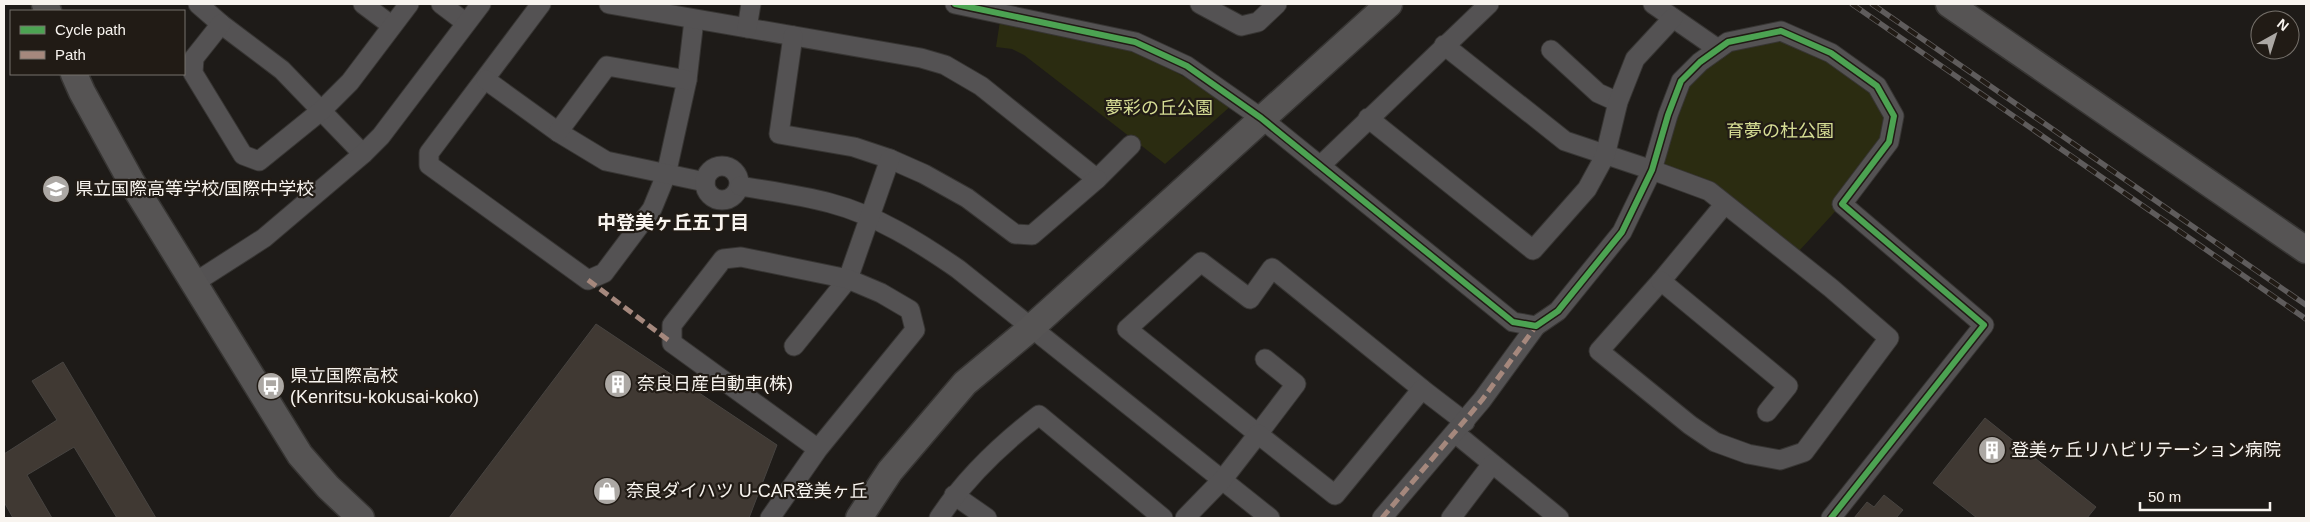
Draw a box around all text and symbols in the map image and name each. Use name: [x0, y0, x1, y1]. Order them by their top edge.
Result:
legend: [10, 10, 185, 75]
north arrow: [2250, 10, 2300, 60]
text: N: [2274, 15, 2292, 34]
text: Cycle path: [55, 21, 126, 38]
text: Path: [55, 46, 86, 63]
park label: 夢彩の丘公園: [1105, 98, 1213, 118]
park label: 育夢の杜公園: [1726, 121, 1834, 141]
school or university icon: 県立国際高等学校/国際中学校: [41, 174, 71, 204]
place label: 県立国際高等学校/国際中学校: [75, 179, 314, 199]
district label: 中登美ヶ丘五丁目: [597, 212, 749, 233]
place label: 県立国際高校 (Kenritsu-kokusai-koko): [290, 366, 479, 407]
building icon: 奈良日産自動車(株): [603, 369, 633, 399]
bus stop icon: 県立国際高校 (Kenritsu-kokusai-koko): [256, 371, 286, 401]
place label: 奈良日産自動車(株): [637, 374, 793, 394]
building icon: 登美ヶ丘リハビリテーション病院: [1977, 435, 2007, 465]
place label: 登美ヶ丘リハビリテーション病院: [2011, 440, 2281, 460]
shop icon: 奈良ダイハツ U-CAR登美ヶ丘: [592, 476, 622, 506]
scale bar: [2140, 480, 2270, 512]
place label: 奈良ダイハツ U-CAR登美ヶ丘: [626, 481, 868, 501]
text: 50 m: [2148, 488, 2181, 505]

